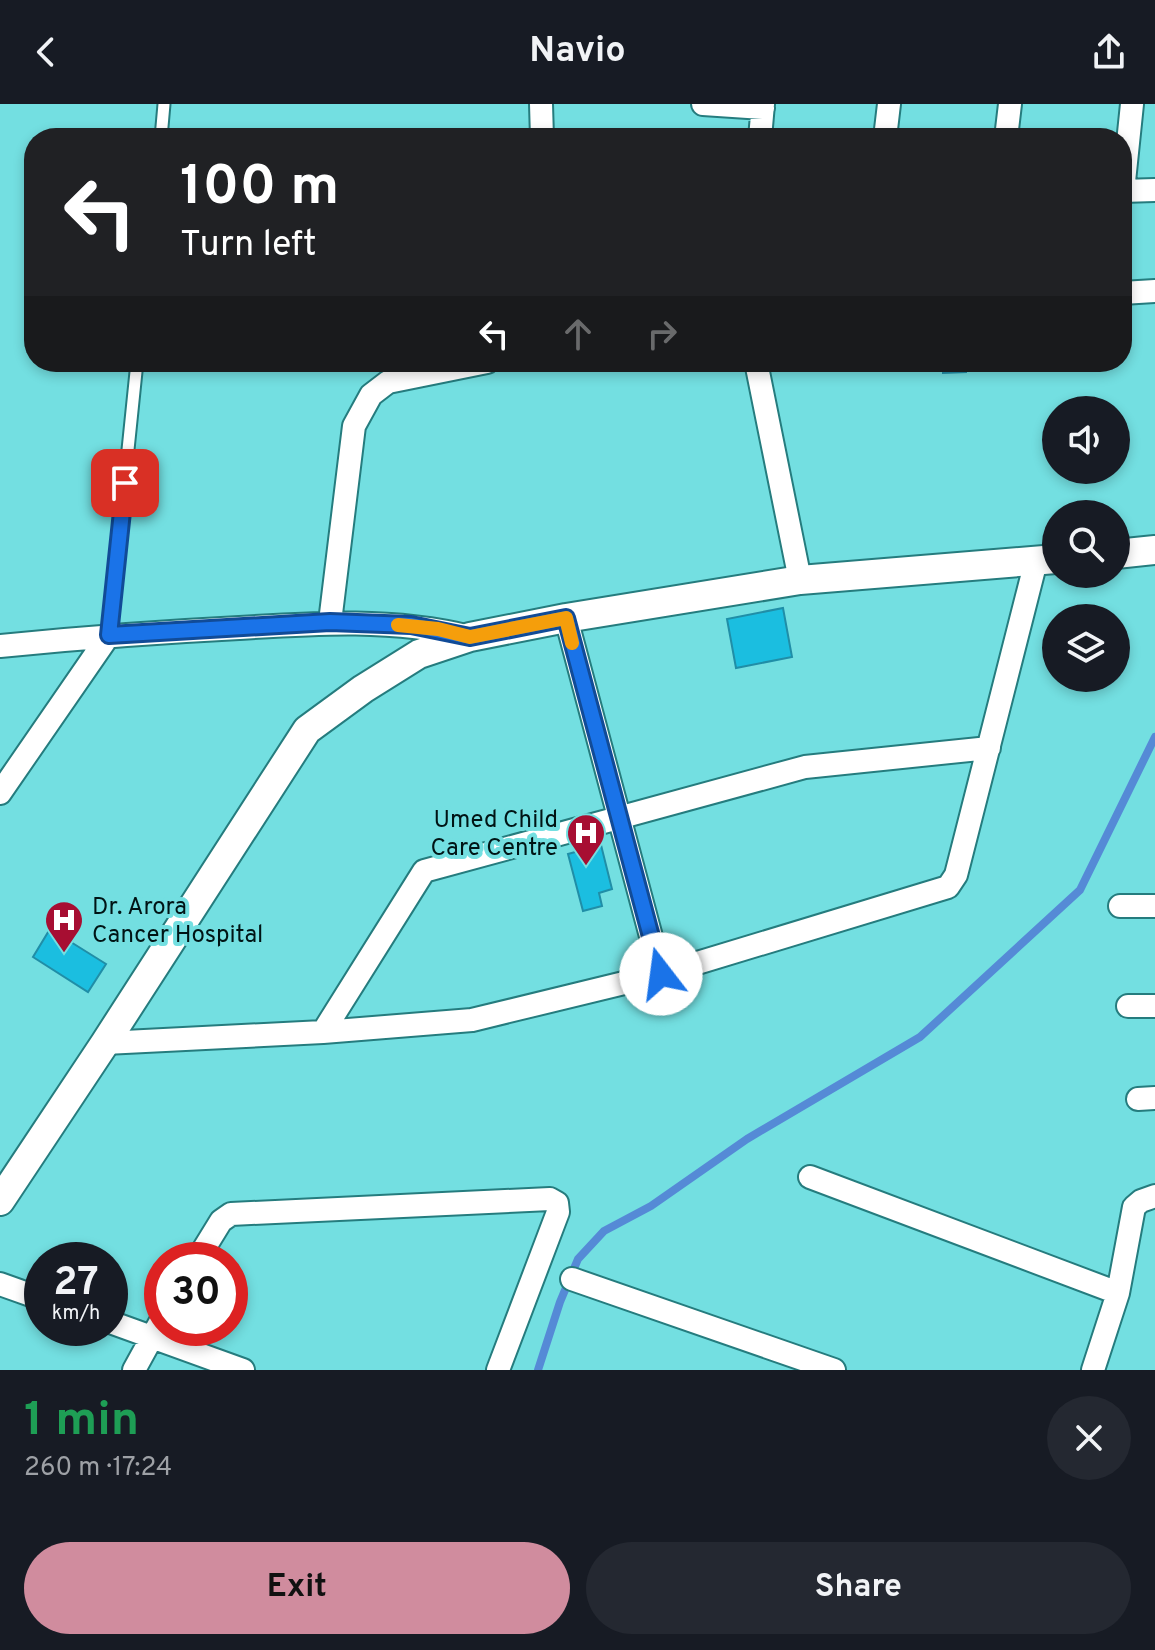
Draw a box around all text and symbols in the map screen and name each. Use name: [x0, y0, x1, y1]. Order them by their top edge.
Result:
text: Navio: [529, 29, 626, 75]
icon: back: [24, 30, 68, 74]
icon: share: [1087, 30, 1131, 74]
text: 100 m: [180, 154, 339, 224]
icon: left: [48, 160, 152, 264]
text: Turn left: [180, 223, 317, 269]
icon: left: [472, 312, 516, 356]
icon: ahead: [556, 312, 600, 356]
icon: right: [640, 312, 684, 356]
map controls: [1042, 396, 1130, 692]
button: sound: [1042, 396, 1130, 484]
pin: [91, 449, 159, 517]
icon: arrive: [103, 461, 147, 505]
button: search: [1042, 500, 1130, 588]
button: layers: [1042, 604, 1130, 692]
place label: Umed Child Care Centre: [431, 806, 558, 864]
hospital icon: Umed Child Care Centre: [565, 812, 607, 867]
place label: Dr. Arora Cancer Hospital: [92, 893, 263, 951]
hospital icon: Dr. Arora Cancer Hospital: [43, 899, 85, 954]
position arrow: [619, 932, 703, 1016]
speed limit sign: 30: [144, 1242, 248, 1346]
text: 27: [53, 1259, 99, 1309]
text: km/h: [52, 1301, 100, 1327]
text: 1 min: [24, 1392, 139, 1452]
button: close: [1047, 1396, 1131, 1480]
text: 260 m · 17:24: [24, 1452, 172, 1485]
button: Exit: [24, 1542, 570, 1634]
button: Share: [586, 1542, 1131, 1634]

